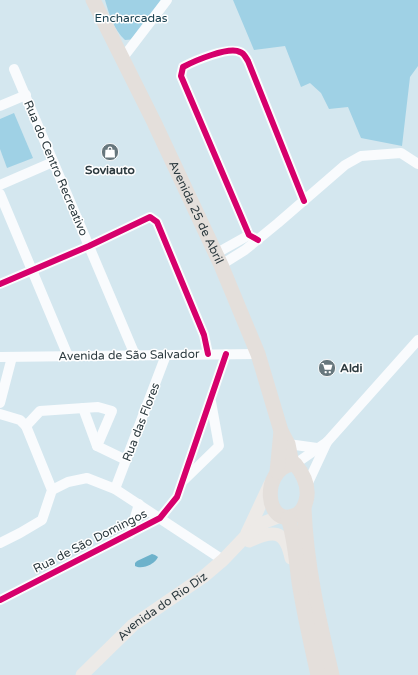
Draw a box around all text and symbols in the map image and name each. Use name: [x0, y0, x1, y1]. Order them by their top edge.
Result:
park label: Encharcadas: [95, 11, 168, 25]
street label: Rua do Centro Recreativo: [21, 98, 91, 238]
shop icon: Soviauto: [100, 142, 120, 162]
street label: Avenida 25 de Abril: [166, 158, 226, 266]
place label: Soviauto: [85, 163, 135, 177]
street label: Avenida de São Salvador: [58, 347, 200, 363]
supermarket icon: Aldi: [317, 358, 337, 378]
place label: Aldi: [340, 361, 362, 375]
street label: Rua das Flores: [120, 380, 163, 463]
street label: Rua de São Domingos: [31, 506, 149, 576]
street label: Avenida do Rio Diz: [115, 570, 210, 643]

